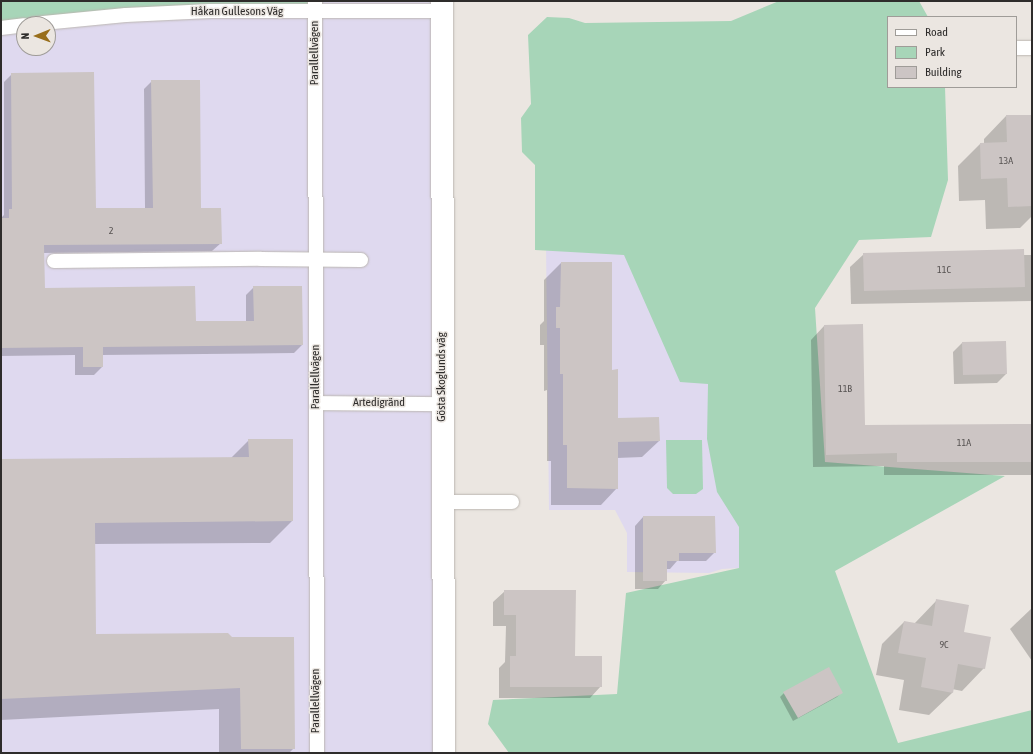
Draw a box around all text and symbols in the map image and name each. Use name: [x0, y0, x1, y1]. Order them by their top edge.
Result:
street label: Håkan Gullesons Väg: [191, 5, 283, 19]
north arrow: [16, 16, 56, 56]
legend: [887, 16, 1017, 88]
street label: Parallellvägen: [308, 21, 322, 85]
text: Road: [925, 25, 948, 39]
text: N: [19, 33, 31, 40]
text: Park: [925, 45, 945, 59]
text: Building: [925, 65, 962, 79]
house number: 13A: [999, 155, 1013, 167]
house number: 2: [109, 225, 113, 237]
house number: 11C: [937, 264, 951, 276]
street label: Gösta Skoglunds väg: [435, 332, 449, 422]
street label: Parallellvägen: [309, 345, 323, 409]
house number: 11B: [838, 383, 852, 395]
street label: Artedigränd: [353, 396, 405, 410]
house number: 11A: [957, 437, 971, 449]
house number: 9C: [939, 639, 949, 651]
street label: Parallellvägen: [309, 669, 323, 733]

